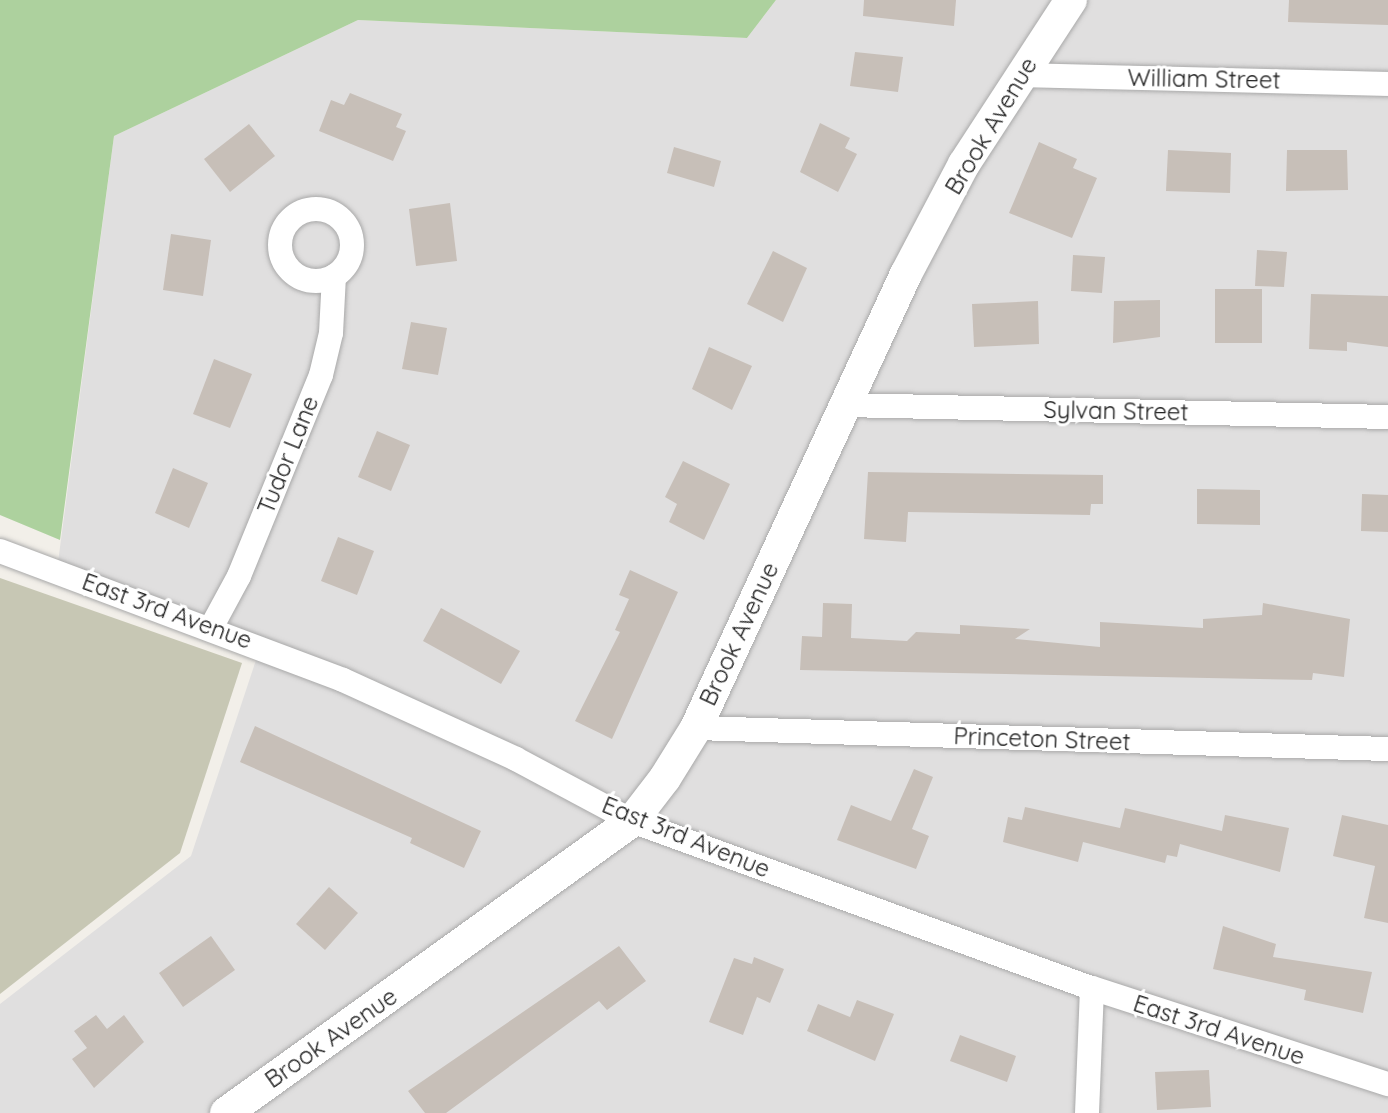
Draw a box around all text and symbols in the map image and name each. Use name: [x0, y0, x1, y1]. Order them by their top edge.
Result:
street label: Brook Avenue: [939, 52, 1043, 200]
street label: William Street: [1127, 63, 1281, 95]
street label: Tudor Lane: [251, 392, 325, 518]
street label: Sylvan Street: [1043, 395, 1189, 427]
street label: Brook Avenue: [693, 558, 785, 710]
street label: East 3rd Avenue: [78, 567, 256, 655]
street label: Princeton Street: [953, 722, 1131, 756]
street label: East 3rd Avenue: [598, 790, 774, 884]
street label: Brook Avenue: [259, 982, 403, 1094]
street label: East 3rd Avenue: [1130, 989, 1308, 1071]

